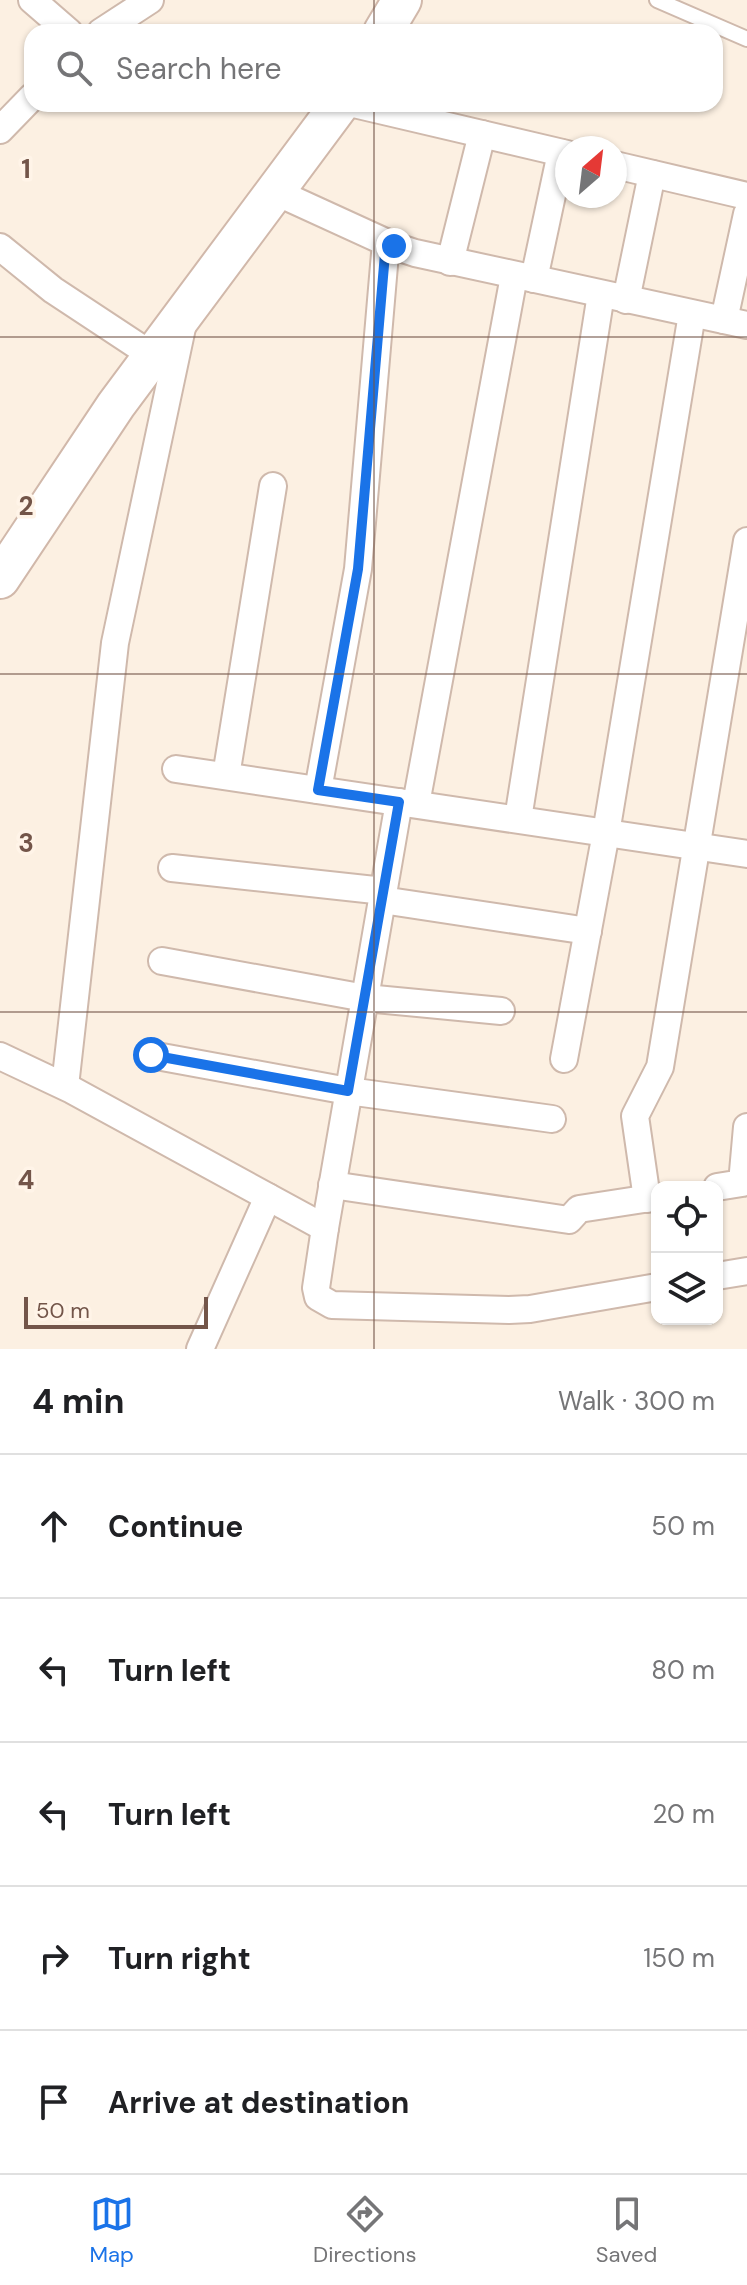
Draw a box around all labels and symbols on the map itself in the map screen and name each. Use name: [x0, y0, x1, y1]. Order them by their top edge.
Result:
north arrow: [555, 136, 627, 208]
text: 1: [21, 152, 31, 186]
route end: [376, 228, 412, 264]
text: 2: [18, 489, 34, 523]
text: 3: [18, 826, 34, 860]
route start: [133, 1037, 169, 1073]
text: 4: [18, 1163, 34, 1197]
scale bar: [24, 1293, 208, 1329]

